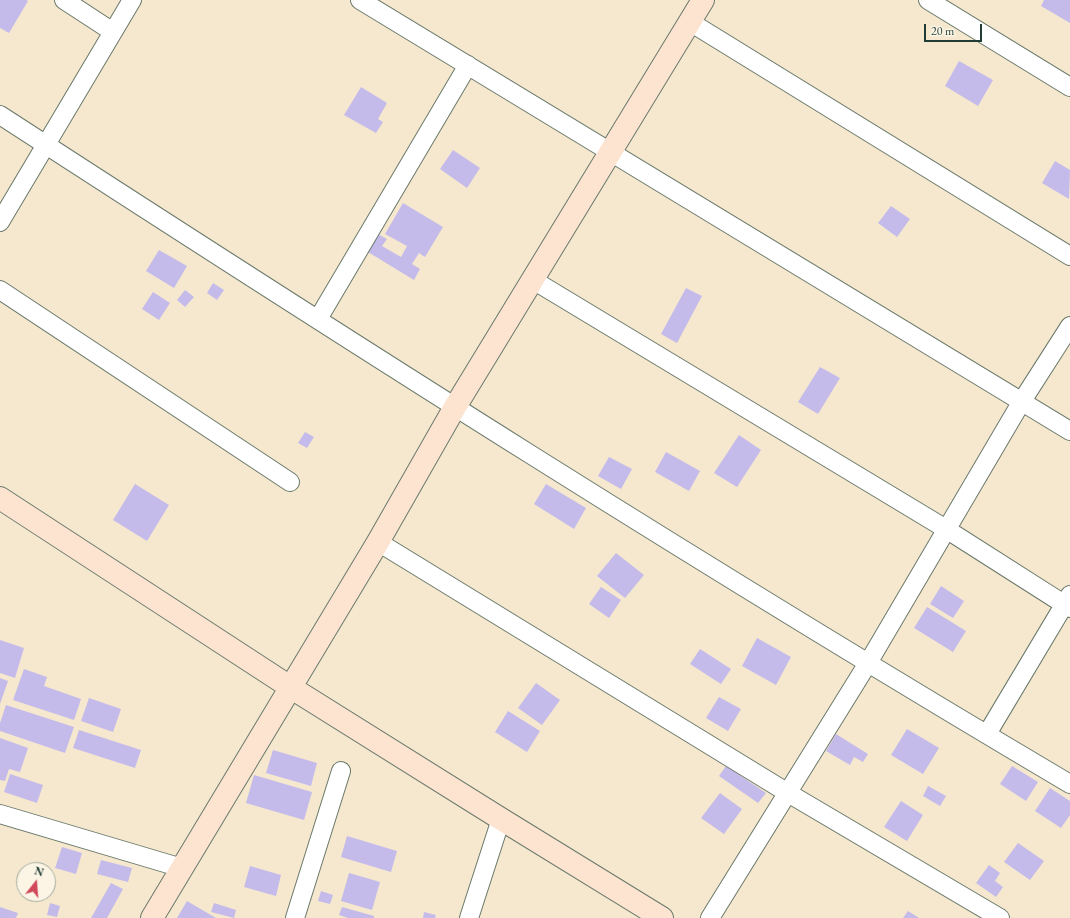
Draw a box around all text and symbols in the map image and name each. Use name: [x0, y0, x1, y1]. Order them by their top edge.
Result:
scale bar: [926, 16, 984, 42]
text: 20 m: [931, 23, 954, 39]
north arrow: [16, 862, 56, 902]
text: N: [33, 863, 46, 879]

